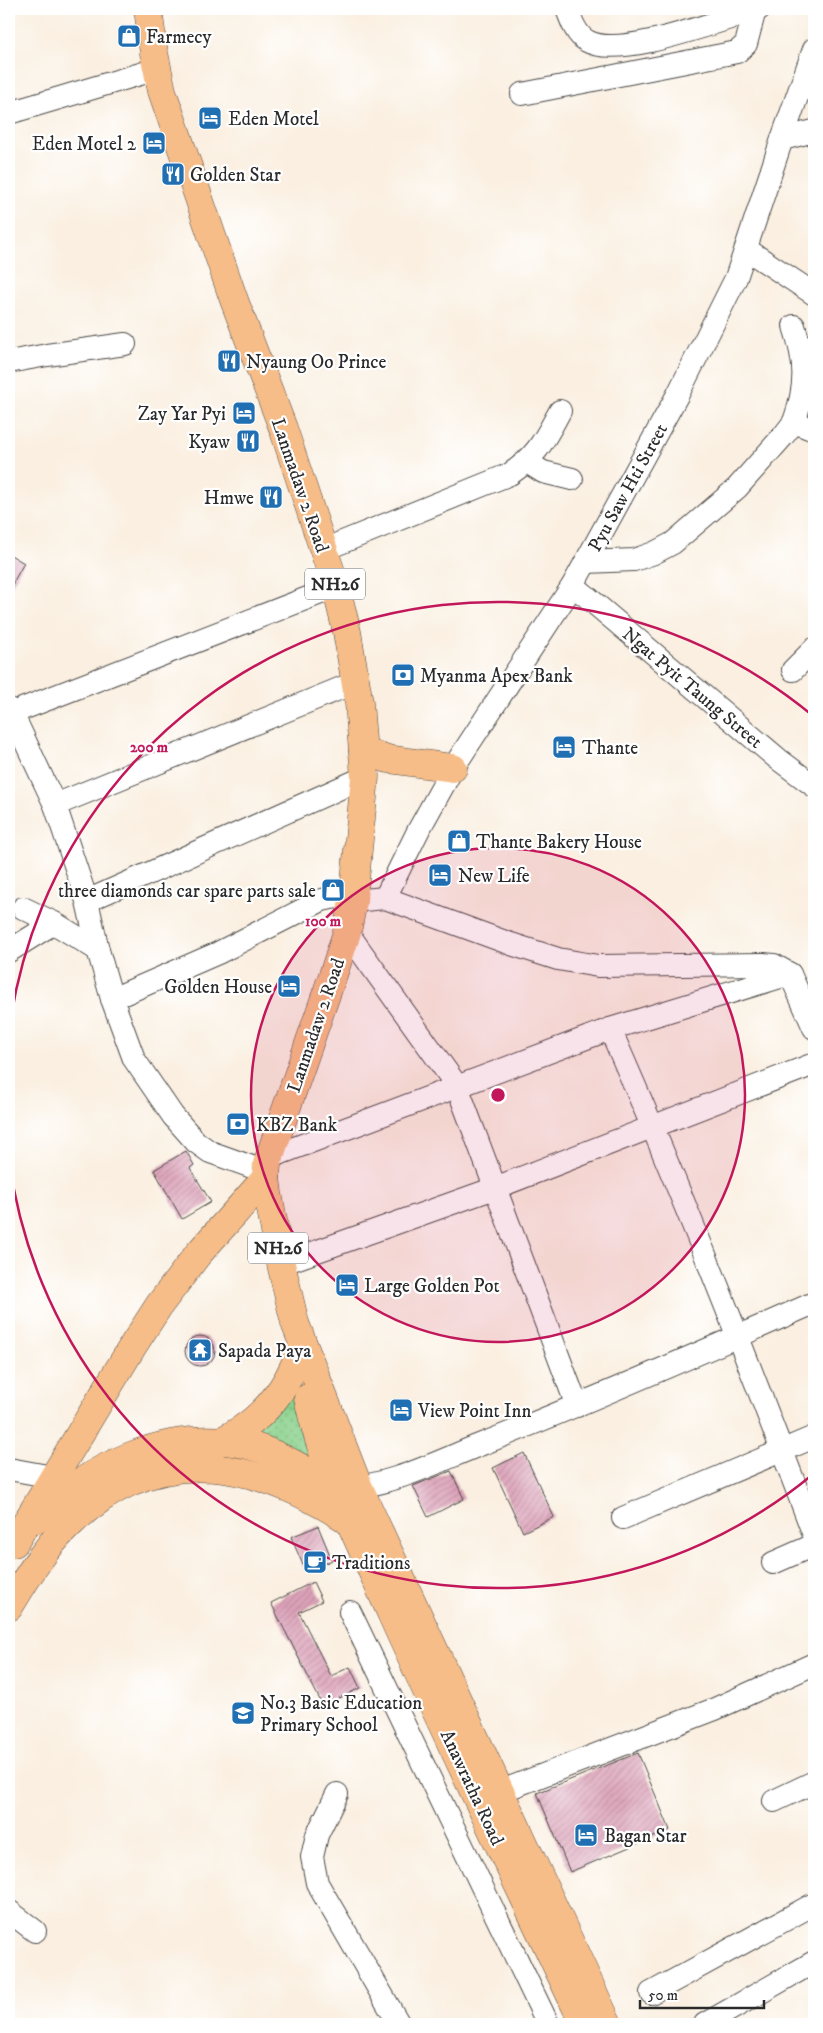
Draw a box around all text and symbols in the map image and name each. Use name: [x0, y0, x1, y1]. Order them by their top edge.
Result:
shop icon: Farmecy: [116, 23, 142, 49]
place label: Farmecy: [146, 26, 212, 49]
hotel icon: Eden Motel: [197, 105, 223, 131]
place label: Eden Motel: [228, 108, 319, 131]
hotel icon: Eden Motel 2: [141, 130, 167, 156]
place label: Eden Motel 2: [32, 133, 137, 156]
restaurant icon: Golden Star: [160, 161, 186, 187]
place label: Golden Star: [190, 164, 281, 187]
restaurant icon: Nyaung Oo Prince: [216, 348, 242, 374]
place label: Nyaung Oo Prince: [246, 351, 386, 374]
hotel icon: Zay Yar Pyi: [231, 400, 257, 426]
place label: Zay Yar Pyi: [138, 403, 226, 426]
street label: Lanmadaw 2 Road: [266, 415, 333, 556]
street label: Pyu Saw Hti Street: [584, 420, 673, 556]
restaurant icon: Kyaw: [235, 428, 261, 454]
place label: Kyaw: [188, 431, 230, 454]
restaurant icon: Hmwe: [258, 484, 284, 510]
place label: Hmwe: [204, 487, 254, 510]
road number: NH26: [305, 568, 365, 600]
street label: Ngat Pyit Taung Street: [617, 623, 767, 753]
bank icon: Myanma Apex Bank: [390, 662, 416, 688]
place label: Myanma Apex Bank: [420, 665, 573, 688]
hotel icon: Thante: [551, 734, 577, 760]
place label: Thante: [582, 737, 638, 760]
text: 200 m: [130, 738, 169, 757]
shop icon: Thante Bakery House: [446, 828, 472, 854]
place label: Thante Bakery House: [476, 831, 642, 854]
hotel icon: New Life: [427, 862, 453, 888]
place label: New Life: [458, 865, 530, 888]
shop icon: three diamonds car spare parts sale: [320, 877, 346, 903]
place label: three diamonds car spare parts sale: [58, 880, 316, 903]
text: 100 m: [305, 912, 342, 931]
street label: Lanmadaw 2 Road: [283, 955, 350, 1096]
hotel icon: Golden House: [276, 973, 302, 999]
place label: Golden House: [164, 976, 272, 999]
centre of rings: [489, 1086, 507, 1104]
bank icon: KBZ Bank: [225, 1111, 251, 1137]
place label: KBZ Bank: [256, 1114, 338, 1137]
road number: NH26: [248, 1232, 308, 1264]
hotel icon: Large Golden Pot: [334, 1272, 360, 1298]
place label: Large Golden Pot: [364, 1275, 500, 1298]
temple icon: Sapada Paya: [187, 1337, 213, 1363]
place label: Sapada Paya: [218, 1340, 311, 1363]
hotel icon: View Point Inn: [388, 1397, 414, 1423]
place label: View Point Inn: [417, 1400, 531, 1423]
cafe icon: Traditions: [302, 1549, 328, 1575]
place label: Traditions: [332, 1552, 410, 1575]
place label: No.3 Basic Education Primary School: [260, 1692, 422, 1737]
school or university icon: No.3 Basic Education Primary School: [230, 1700, 256, 1726]
street label: Anawratha Road: [435, 1726, 509, 1850]
hotel icon: Bagan Star: [573, 1822, 599, 1848]
place label: Bagan Star: [604, 1825, 687, 1848]
scale bar: [640, 1978, 764, 2010]
text: 50 m: [648, 1986, 678, 2005]

